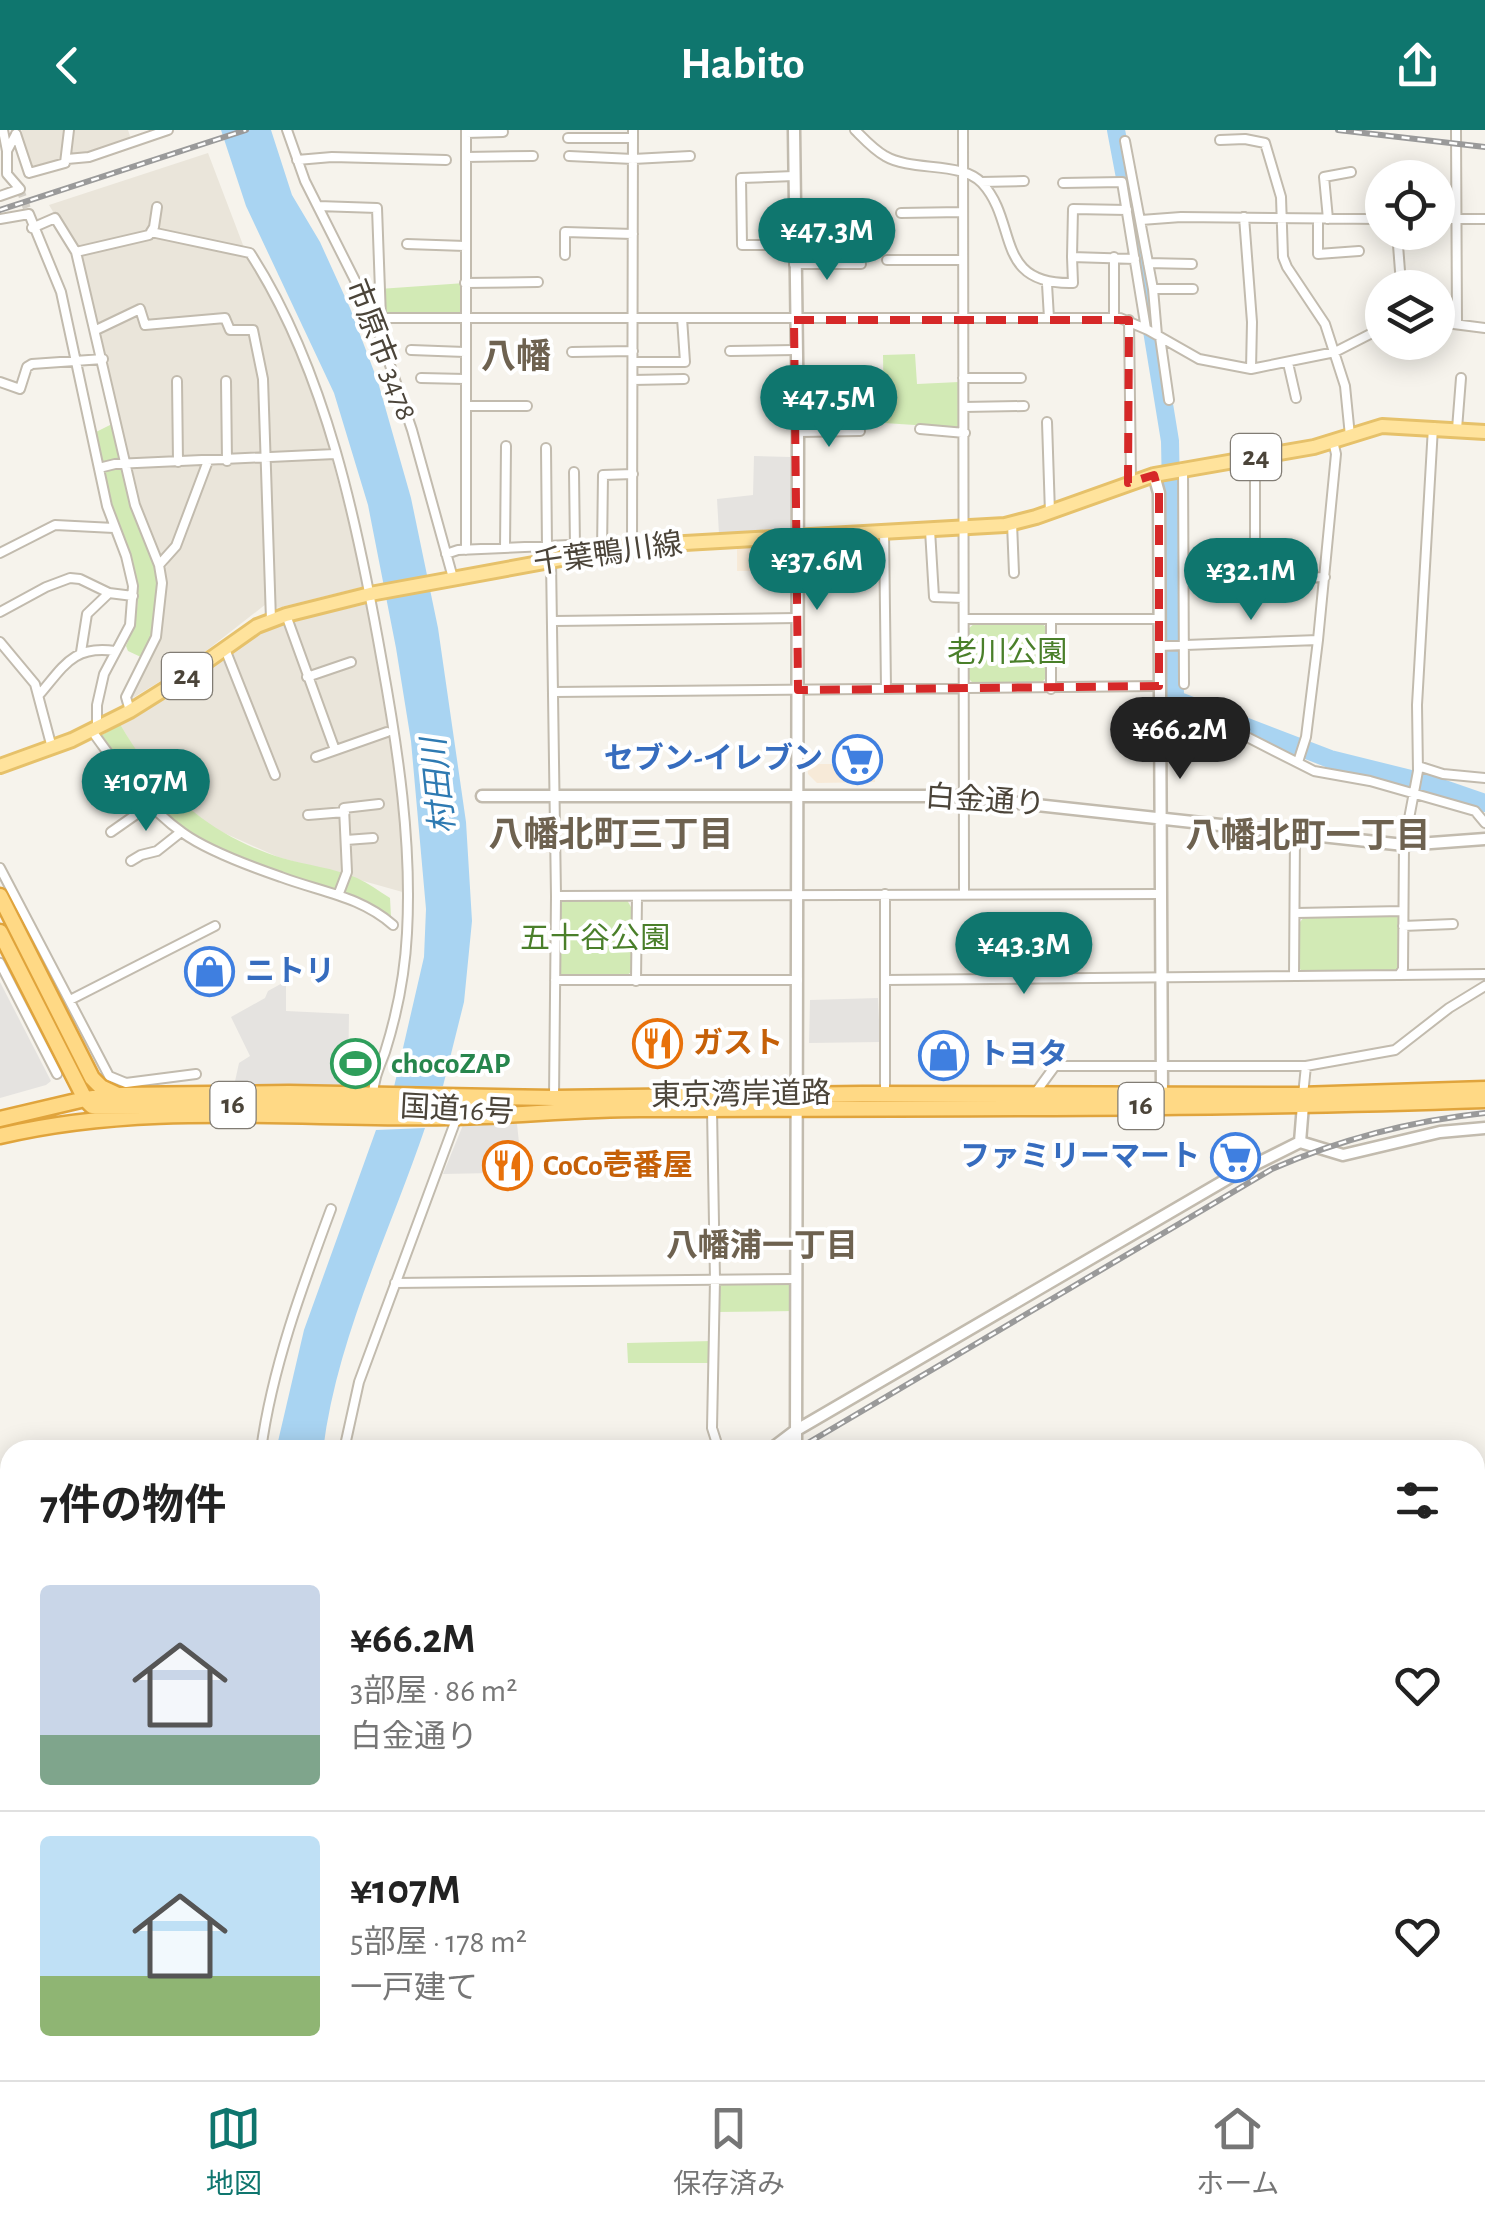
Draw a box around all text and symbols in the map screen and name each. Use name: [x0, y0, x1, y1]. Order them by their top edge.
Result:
icon: back: [40, 38, 95, 93]
icon: share: [1390, 38, 1445, 93]
text: Habito: [680, 42, 805, 87]
map controls: [1365, 160, 1455, 360]
button: locate: [1365, 160, 1455, 250]
pin: ¥47.3M: [746, 198, 908, 283]
text: ¥47.3M: [780, 214, 874, 246]
button: layers: [1365, 270, 1455, 360]
street label: 市原市 3478: [340, 275, 423, 425]
district label: 八幡: [481, 338, 551, 375]
pin: ¥47.5M: [748, 365, 910, 450]
text: ¥47.5M: [782, 381, 876, 413]
road number: 24: [1231, 434, 1281, 480]
street label: 千葉鴨川線: [531, 527, 684, 579]
pin: ¥37.6M: [736, 528, 898, 613]
pin: ¥32.1M: [1170, 538, 1332, 623]
text: ¥37.6M: [771, 544, 863, 576]
text: ¥32.1M: [1206, 554, 1296, 586]
park label: 老川公園: [947, 636, 1067, 668]
road number: 24: [162, 653, 212, 699]
pin: ¥66.2M: [1099, 697, 1261, 782]
text: ¥66.2M: [1132, 713, 1228, 745]
supermarket icon: セブン-イレブン: [832, 733, 884, 785]
water label: 村田川: [417, 734, 460, 836]
place label: セブン-イレブン: [604, 742, 823, 774]
pin: ¥107M: [76, 749, 216, 834]
text: ¥107M: [104, 765, 188, 797]
street label: 白金通り: [924, 780, 1046, 820]
district label: 八幡北町三丁目: [488, 816, 734, 853]
district label: 八幡北町一丁目: [1185, 817, 1431, 854]
pin: ¥43.3M: [943, 912, 1105, 997]
park label: 五十谷公園: [520, 922, 670, 954]
text: ¥43.3M: [977, 928, 1071, 960]
shop icon: ニトリ: [184, 946, 236, 998]
place label: ニトリ: [245, 957, 335, 987]
restaurant icon: ガスト: [632, 1018, 684, 1070]
place label: ガスト: [693, 1027, 783, 1059]
shop icon: トヨタ: [917, 1029, 969, 1081]
sports icon: chocoZAP: [330, 1038, 382, 1090]
place label: トヨタ: [978, 1039, 1068, 1070]
place label: chocoZAP: [391, 1049, 511, 1079]
street label: 東京湾岸道路: [651, 1076, 831, 1112]
road number: 16: [210, 1082, 256, 1128]
road number: 16: [1118, 1083, 1164, 1129]
street label: 国道16号: [399, 1091, 515, 1128]
supermarket icon: ファミリーマート: [1209, 1131, 1261, 1183]
restaurant icon: CoCo壱番屋: [482, 1140, 534, 1192]
place label: ファミリーマート: [960, 1142, 1200, 1172]
place label: CoCo壱番屋: [543, 1149, 693, 1181]
district label: 八幡浦一丁目: [666, 1228, 858, 1262]
icon: filters: [1390, 1473, 1445, 1528]
text: 7件の物件: [40, 1485, 226, 1527]
text: ¥66.2M: [350, 1618, 476, 1660]
icon: home: [120, 1625, 240, 1745]
icon: heart: [1390, 1658, 1445, 1713]
text: 3部屋 · 86 m²: [350, 1675, 517, 1707]
text: 白金通り: [350, 1721, 478, 1753]
text: ¥107M: [350, 1869, 461, 1911]
icon: home: [120, 1876, 240, 1996]
icon: heart: [1390, 1909, 1445, 1964]
text: 5部屋 · 178 m²: [350, 1926, 527, 1958]
text: 一戸建て: [350, 1972, 478, 2004]
tab: 地図: [206, 2101, 262, 2202]
tab: 保存済み: [673, 2101, 785, 2202]
tab: ホーム: [1196, 2101, 1279, 2202]

